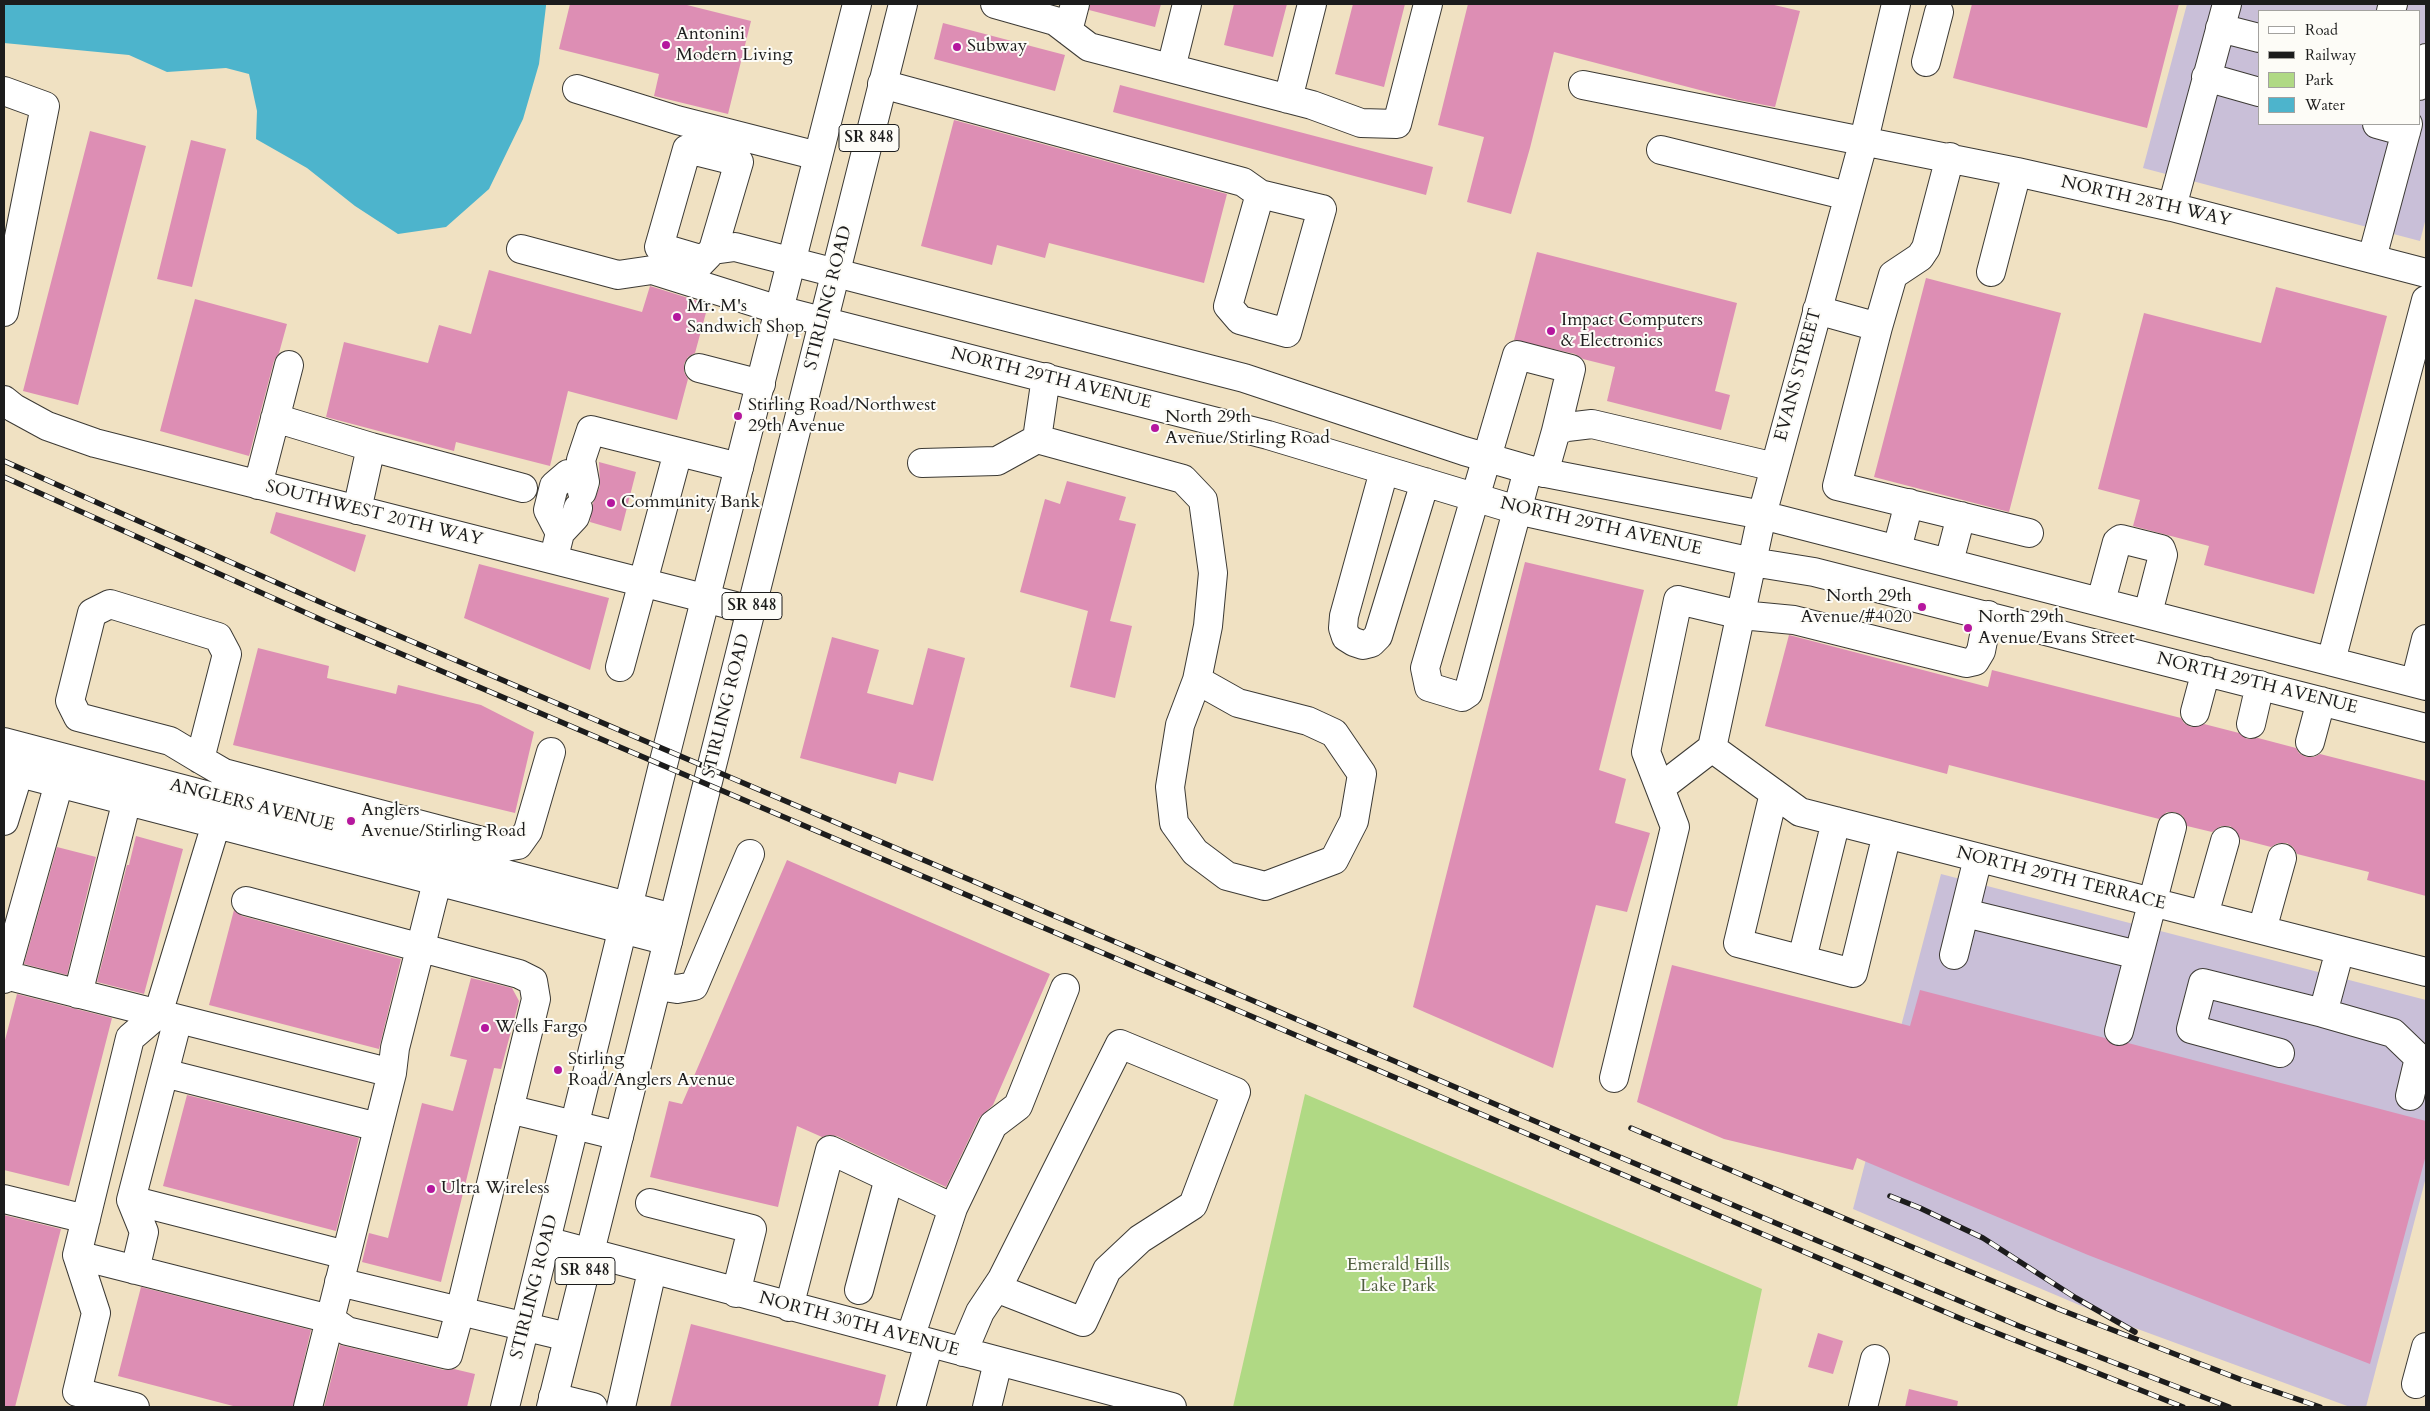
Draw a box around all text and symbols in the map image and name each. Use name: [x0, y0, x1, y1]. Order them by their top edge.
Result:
legend: [2258, 10, 2420, 125]
text: Road: [2305, 20, 2338, 40]
place label: Antonini Modern Living: [676, 24, 793, 66]
place label: Subway: [967, 36, 1027, 58]
marker: Antonini Modern Living: [660, 39, 672, 51]
marker: Subway: [951, 41, 963, 53]
text: Railway: [2305, 45, 2356, 65]
text: Park: [2305, 70, 2334, 90]
text: Water: [2305, 95, 2345, 115]
road number: SR 848: [839, 125, 899, 152]
street label: NORTH 28TH WAY: [2059, 172, 2233, 232]
street label: STIRLING ROAD: [801, 224, 857, 372]
place label: Mr. M's Sandwich Shop: [687, 296, 804, 338]
street label: EVANS STREET: [1771, 306, 1827, 444]
place label: Impact Computers & Electronics: [1561, 310, 1703, 352]
marker: Mr. M's Sandwich Shop: [671, 311, 683, 323]
marker: Impact Computers & Electronics: [1545, 325, 1557, 337]
street label: NORTH 29TH AVENUE: [948, 344, 1154, 414]
place label: Stirling Road/Northwest 29th Avenue: [748, 395, 936, 438]
place label: North 29th Avenue/Stirling Road: [1165, 407, 1330, 449]
marker: Stirling Road/Northwest 29th Avenue: [732, 410, 744, 422]
marker: North 29th Avenue/Stirling Road: [1149, 422, 1161, 434]
street label: SOUTHWEST 20TH WAY: [263, 477, 485, 551]
place label: Community Bank: [621, 492, 760, 514]
street label: NORTH 29TH AVENUE: [1498, 493, 1704, 561]
marker: Community Bank: [605, 497, 617, 509]
place label: North 29th Avenue/#4020: [1800, 586, 1912, 628]
road number: SR 848: [722, 592, 782, 620]
marker: North 29th Avenue/#4020: [1916, 601, 1928, 613]
place label: North 29th Avenue/Evans Street: [1978, 607, 2135, 650]
marker: North 29th Avenue/Evans Street: [1962, 622, 1974, 634]
street label: STIRLING ROAD: [699, 632, 755, 780]
street label: NORTH 29TH AVENUE: [2154, 649, 2360, 719]
street label: ANGLERS AVENUE: [167, 775, 337, 837]
place label: Anglers Avenue/Stirling Road: [361, 800, 526, 842]
marker: Anglers Avenue/Stirling Road: [345, 815, 357, 827]
street label: NORTH 29TH TERRACE: [1954, 843, 2168, 915]
place label: Wells Fargo: [495, 1017, 587, 1039]
marker: Wells Fargo: [479, 1022, 491, 1034]
place label: Stirling Road/Anglers Avenue: [568, 1049, 735, 1092]
marker: Stirling Road/Anglers Avenue: [552, 1064, 564, 1076]
place label: Ultra Wireless: [441, 1178, 550, 1200]
marker: Ultra Wireless: [425, 1183, 437, 1195]
street label: STIRLING ROAD: [507, 1213, 563, 1361]
park label: Emerald Hills Lake Park: [1346, 1255, 1450, 1298]
road number: SR 848: [555, 1258, 615, 1284]
street label: NORTH 30TH AVENUE: [757, 1288, 961, 1362]

